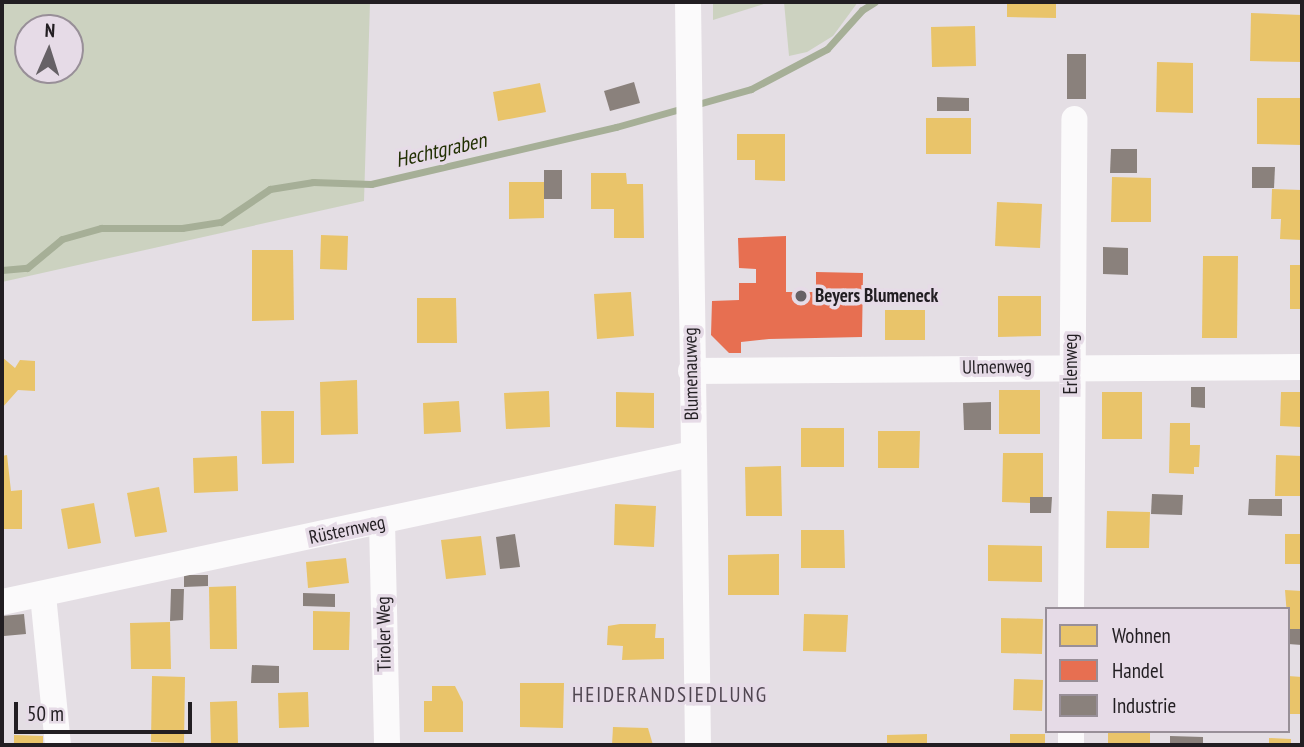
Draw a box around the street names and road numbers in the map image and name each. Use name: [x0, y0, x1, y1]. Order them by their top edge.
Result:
street label: Blumenauweg: [679, 327, 703, 421]
street label: Erlenweg: [1060, 334, 1082, 394]
street label: Ulmenweg: [962, 355, 1032, 379]
street label: Rüsternweg: [307, 511, 387, 549]
street label: Tiroler Weg: [372, 596, 396, 672]

